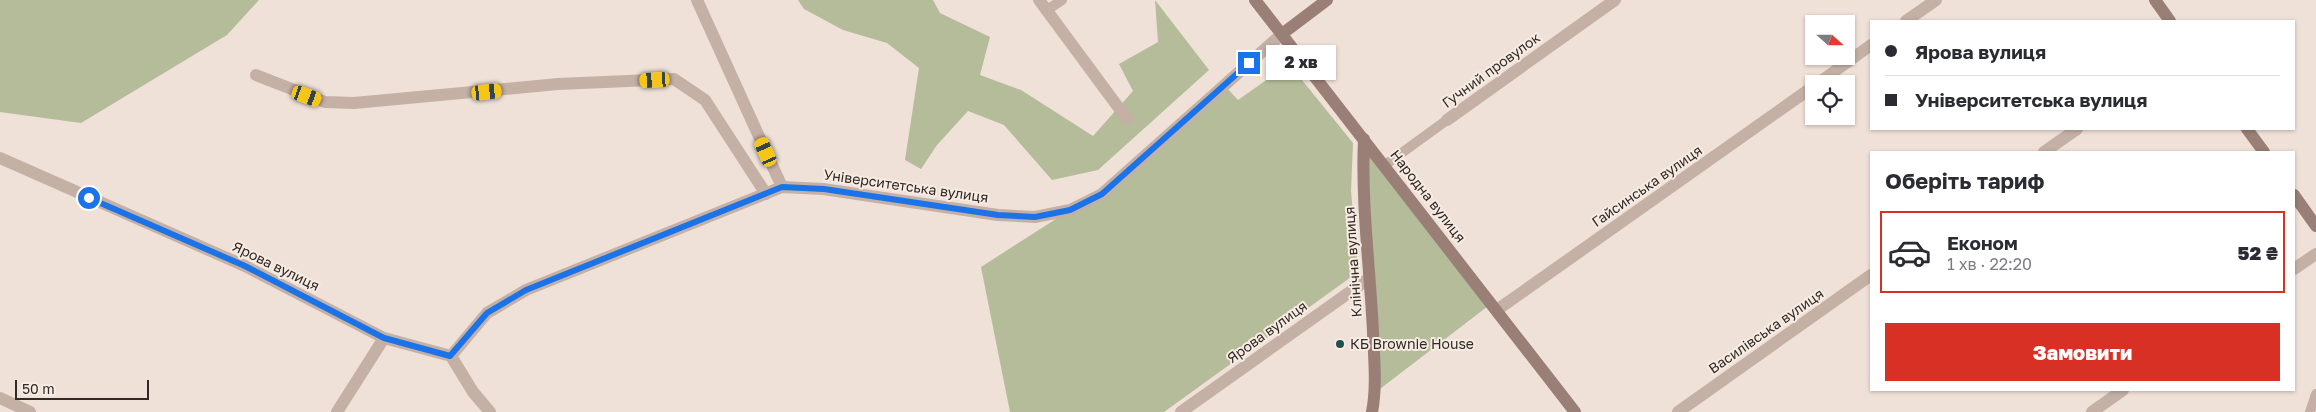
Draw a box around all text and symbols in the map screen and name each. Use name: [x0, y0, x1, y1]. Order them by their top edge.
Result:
north arrow: [1805, 15, 1855, 65]
map controls: [1805, 15, 1855, 125]
street label: Гучний провулок: [1438, 28, 1543, 111]
text: Ярова вулиця: [1915, 40, 2046, 63]
callout: 2 хв: [1266, 46, 1336, 80]
route end: [1238, 52, 1260, 74]
text: 2 хв: [1285, 52, 1317, 72]
car: [639, 72, 670, 88]
button: locate: [1805, 75, 1855, 125]
car: [471, 83, 502, 101]
car: [290, 84, 323, 108]
text: Університетська вулиця: [1915, 88, 2147, 111]
car: [753, 135, 778, 169]
street label: Гайсинська вулиця: [1588, 141, 1705, 230]
street label: Народна вулиця: [1387, 146, 1470, 245]
street label: Університетська вулиця: [823, 166, 990, 205]
text: Оберіть тариф: [1885, 167, 2044, 194]
route start: [78, 187, 100, 209]
street label: Клінічна вулиця: [1340, 206, 1365, 318]
icon: car: [1887, 230, 1932, 275]
text: Економ: [1947, 231, 2018, 254]
street label: Ярова вулиця: [230, 237, 322, 294]
text: 52 ₴: [2238, 241, 2278, 264]
text: 1 хв · 22:20: [1947, 254, 2032, 274]
street label: Василівська вулиця: [1705, 285, 1826, 377]
street label: Ярова вулиця: [1223, 297, 1310, 366]
button: Замовити: [1885, 323, 2280, 381]
place label: КБ Brownie House: [1350, 335, 1474, 352]
marker: КБ Brownie House: [1334, 338, 1346, 350]
scale bar: [15, 377, 149, 400]
text: 50 m: [22, 380, 55, 397]

